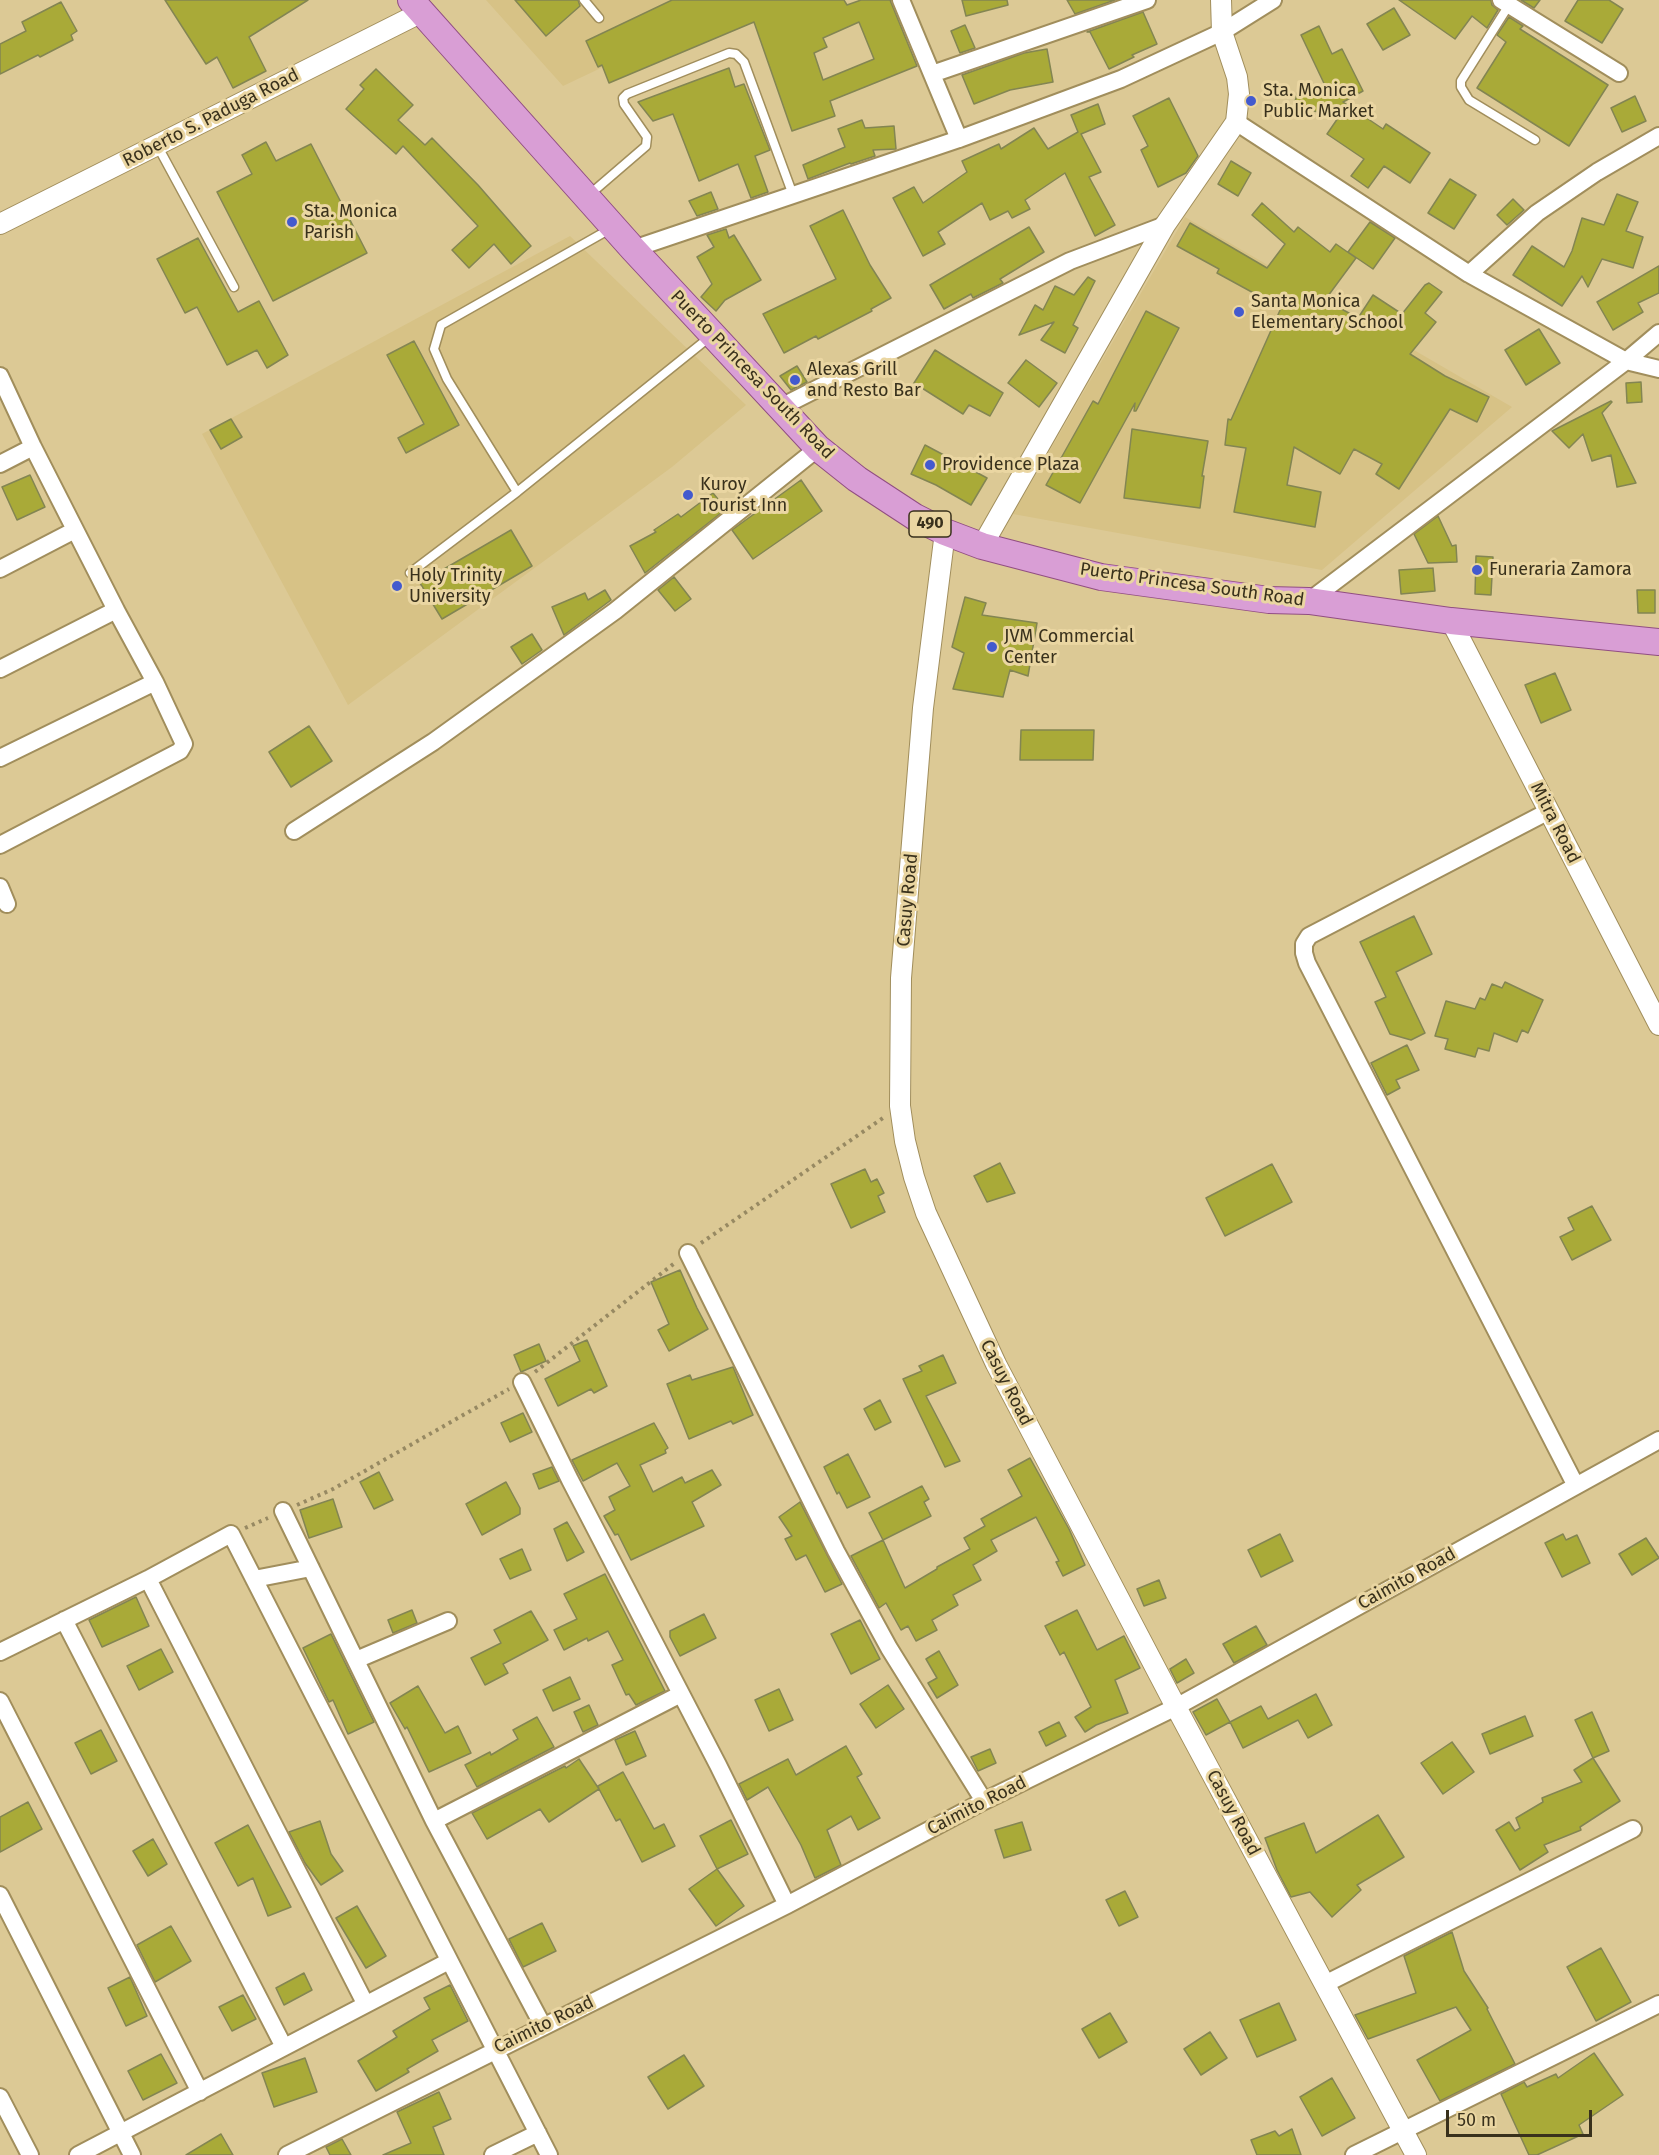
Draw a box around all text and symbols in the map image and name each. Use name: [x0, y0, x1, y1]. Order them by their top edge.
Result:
street label: Roberto S. Paduga Road: [119, 64, 303, 172]
place label: Sta. Monica Public Market: [1263, 80, 1374, 122]
marker: Sta. Monica Public Market: [1244, 94, 1258, 108]
place label: Sta. Monica Parish: [304, 201, 397, 244]
marker: Sta. Monica Parish: [285, 215, 299, 229]
street label: Puerto Princesa South Road: [666, 286, 838, 464]
place label: Santa Monica Elementary School: [1251, 291, 1403, 334]
marker: Santa Monica Elementary School: [1232, 305, 1246, 319]
place label: Alexas Grill and Resto Bar: [807, 359, 921, 401]
marker: Alexas Grill and Resto Bar: [788, 373, 802, 387]
place label: Providence Plaza: [942, 454, 1079, 476]
marker: Providence Plaza: [923, 458, 937, 472]
place label: Kuroy Tourist Inn: [700, 474, 787, 516]
marker: Kuroy Tourist Inn: [681, 488, 695, 502]
road number: 490: [909, 511, 951, 537]
street label: Puerto Princesa South Road: [1078, 559, 1306, 611]
place label: Funeraria Zamora: [1489, 559, 1632, 581]
marker: Funeraria Zamora: [1470, 563, 1484, 577]
place label: Holy Trinity University: [409, 565, 502, 608]
marker: Holy Trinity University: [390, 579, 404, 593]
place label: JVM Commercial Center: [1004, 626, 1134, 668]
marker: JVM Commercial Center: [985, 640, 999, 654]
street label: Mitra Road: [1525, 779, 1585, 867]
street label: Casuy Road: [893, 852, 923, 948]
street label: Casuy Road: [975, 1336, 1037, 1430]
street label: Caimito Road: [1354, 1543, 1460, 1615]
street label: Casuy Road: [1202, 1767, 1264, 1859]
street label: Caimito Road: [924, 1772, 1030, 1840]
street label: Caimito Road: [491, 1992, 597, 2058]
scale bar: [1449, 2098, 1594, 2136]
text: 50 m: [1457, 2109, 1496, 2131]

